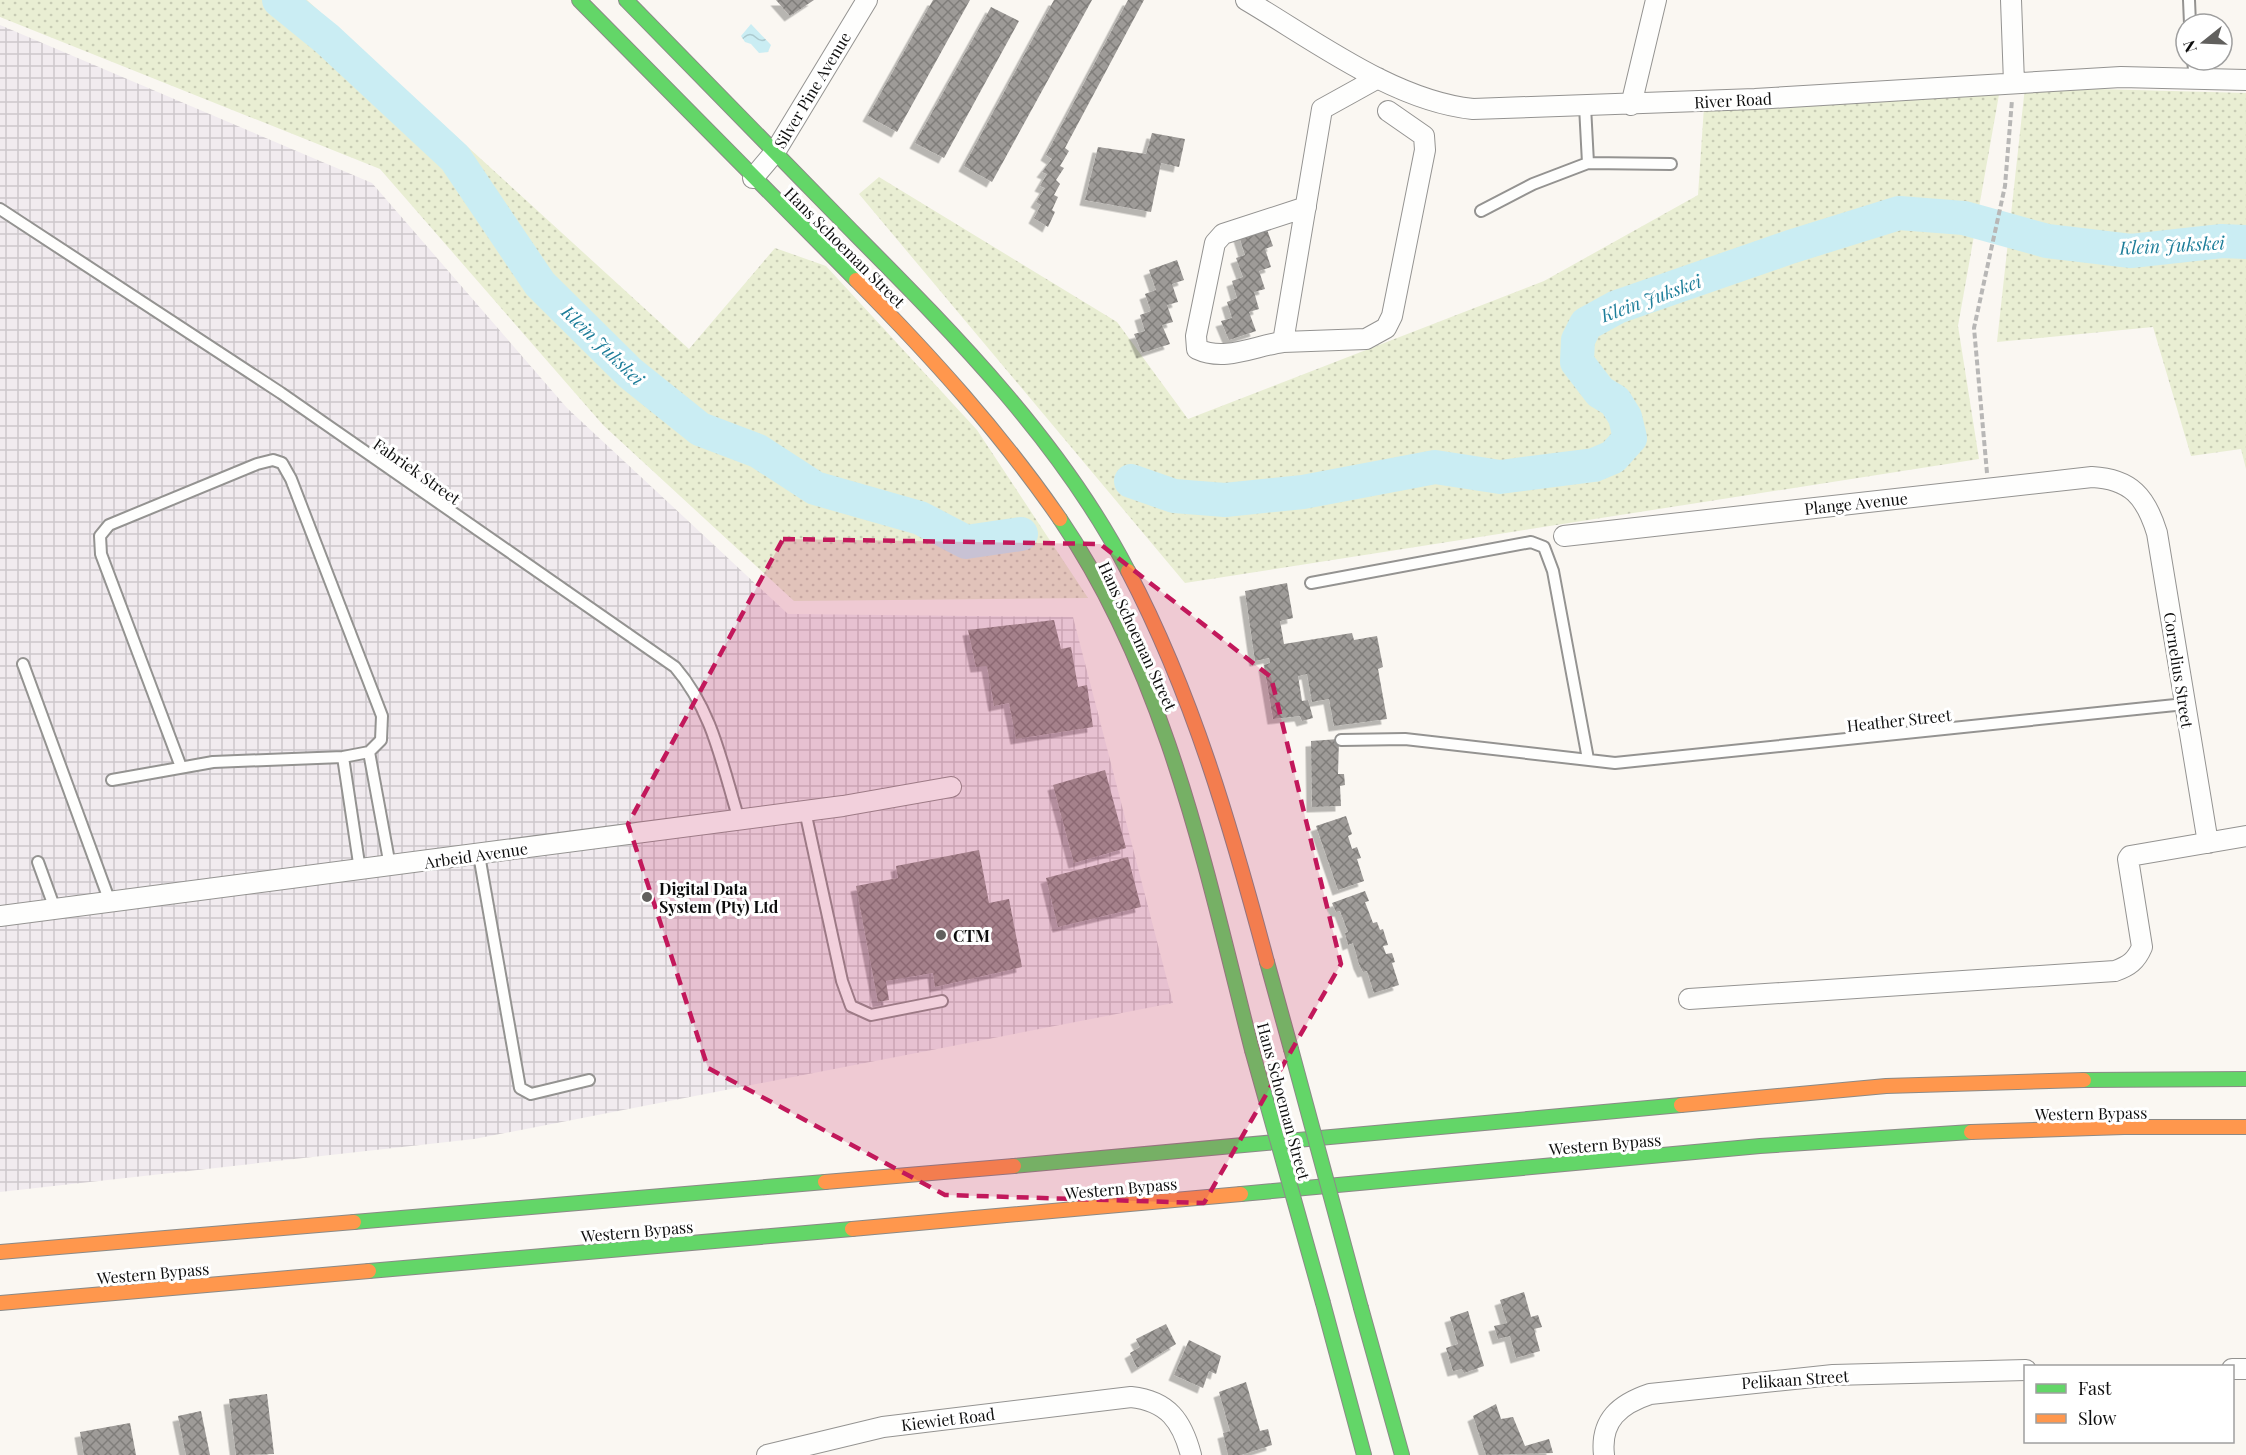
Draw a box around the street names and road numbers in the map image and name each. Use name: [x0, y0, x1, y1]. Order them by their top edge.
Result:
street label: Silver Pine Avenue: [769, 28, 855, 152]
street label: River Road: [1693, 87, 1773, 113]
street label: Hans Schoeman Street: [780, 182, 910, 312]
street label: Fabriek Street: [369, 433, 465, 509]
street label: Plange Avenue: [1803, 487, 1909, 519]
street label: Hans Schoeman Street: [1094, 558, 1182, 714]
street label: Cornelius Street: [2159, 610, 2199, 730]
street label: Heather Street: [1846, 704, 1953, 736]
street label: Arbeid Avenue: [422, 837, 529, 873]
street label: Hans Schoeman Street: [1253, 1020, 1315, 1182]
street label: Western Bypass: [2034, 1102, 2147, 1124]
street label: Western Bypass: [1547, 1129, 1662, 1159]
street label: Western Bypass: [1063, 1173, 1178, 1203]
street label: Western Bypass: [579, 1216, 694, 1246]
street label: Western Bypass: [95, 1258, 210, 1288]
street label: Pelikaan Street: [1741, 1365, 1850, 1393]
street label: Kiewiet Road: [900, 1403, 996, 1435]

